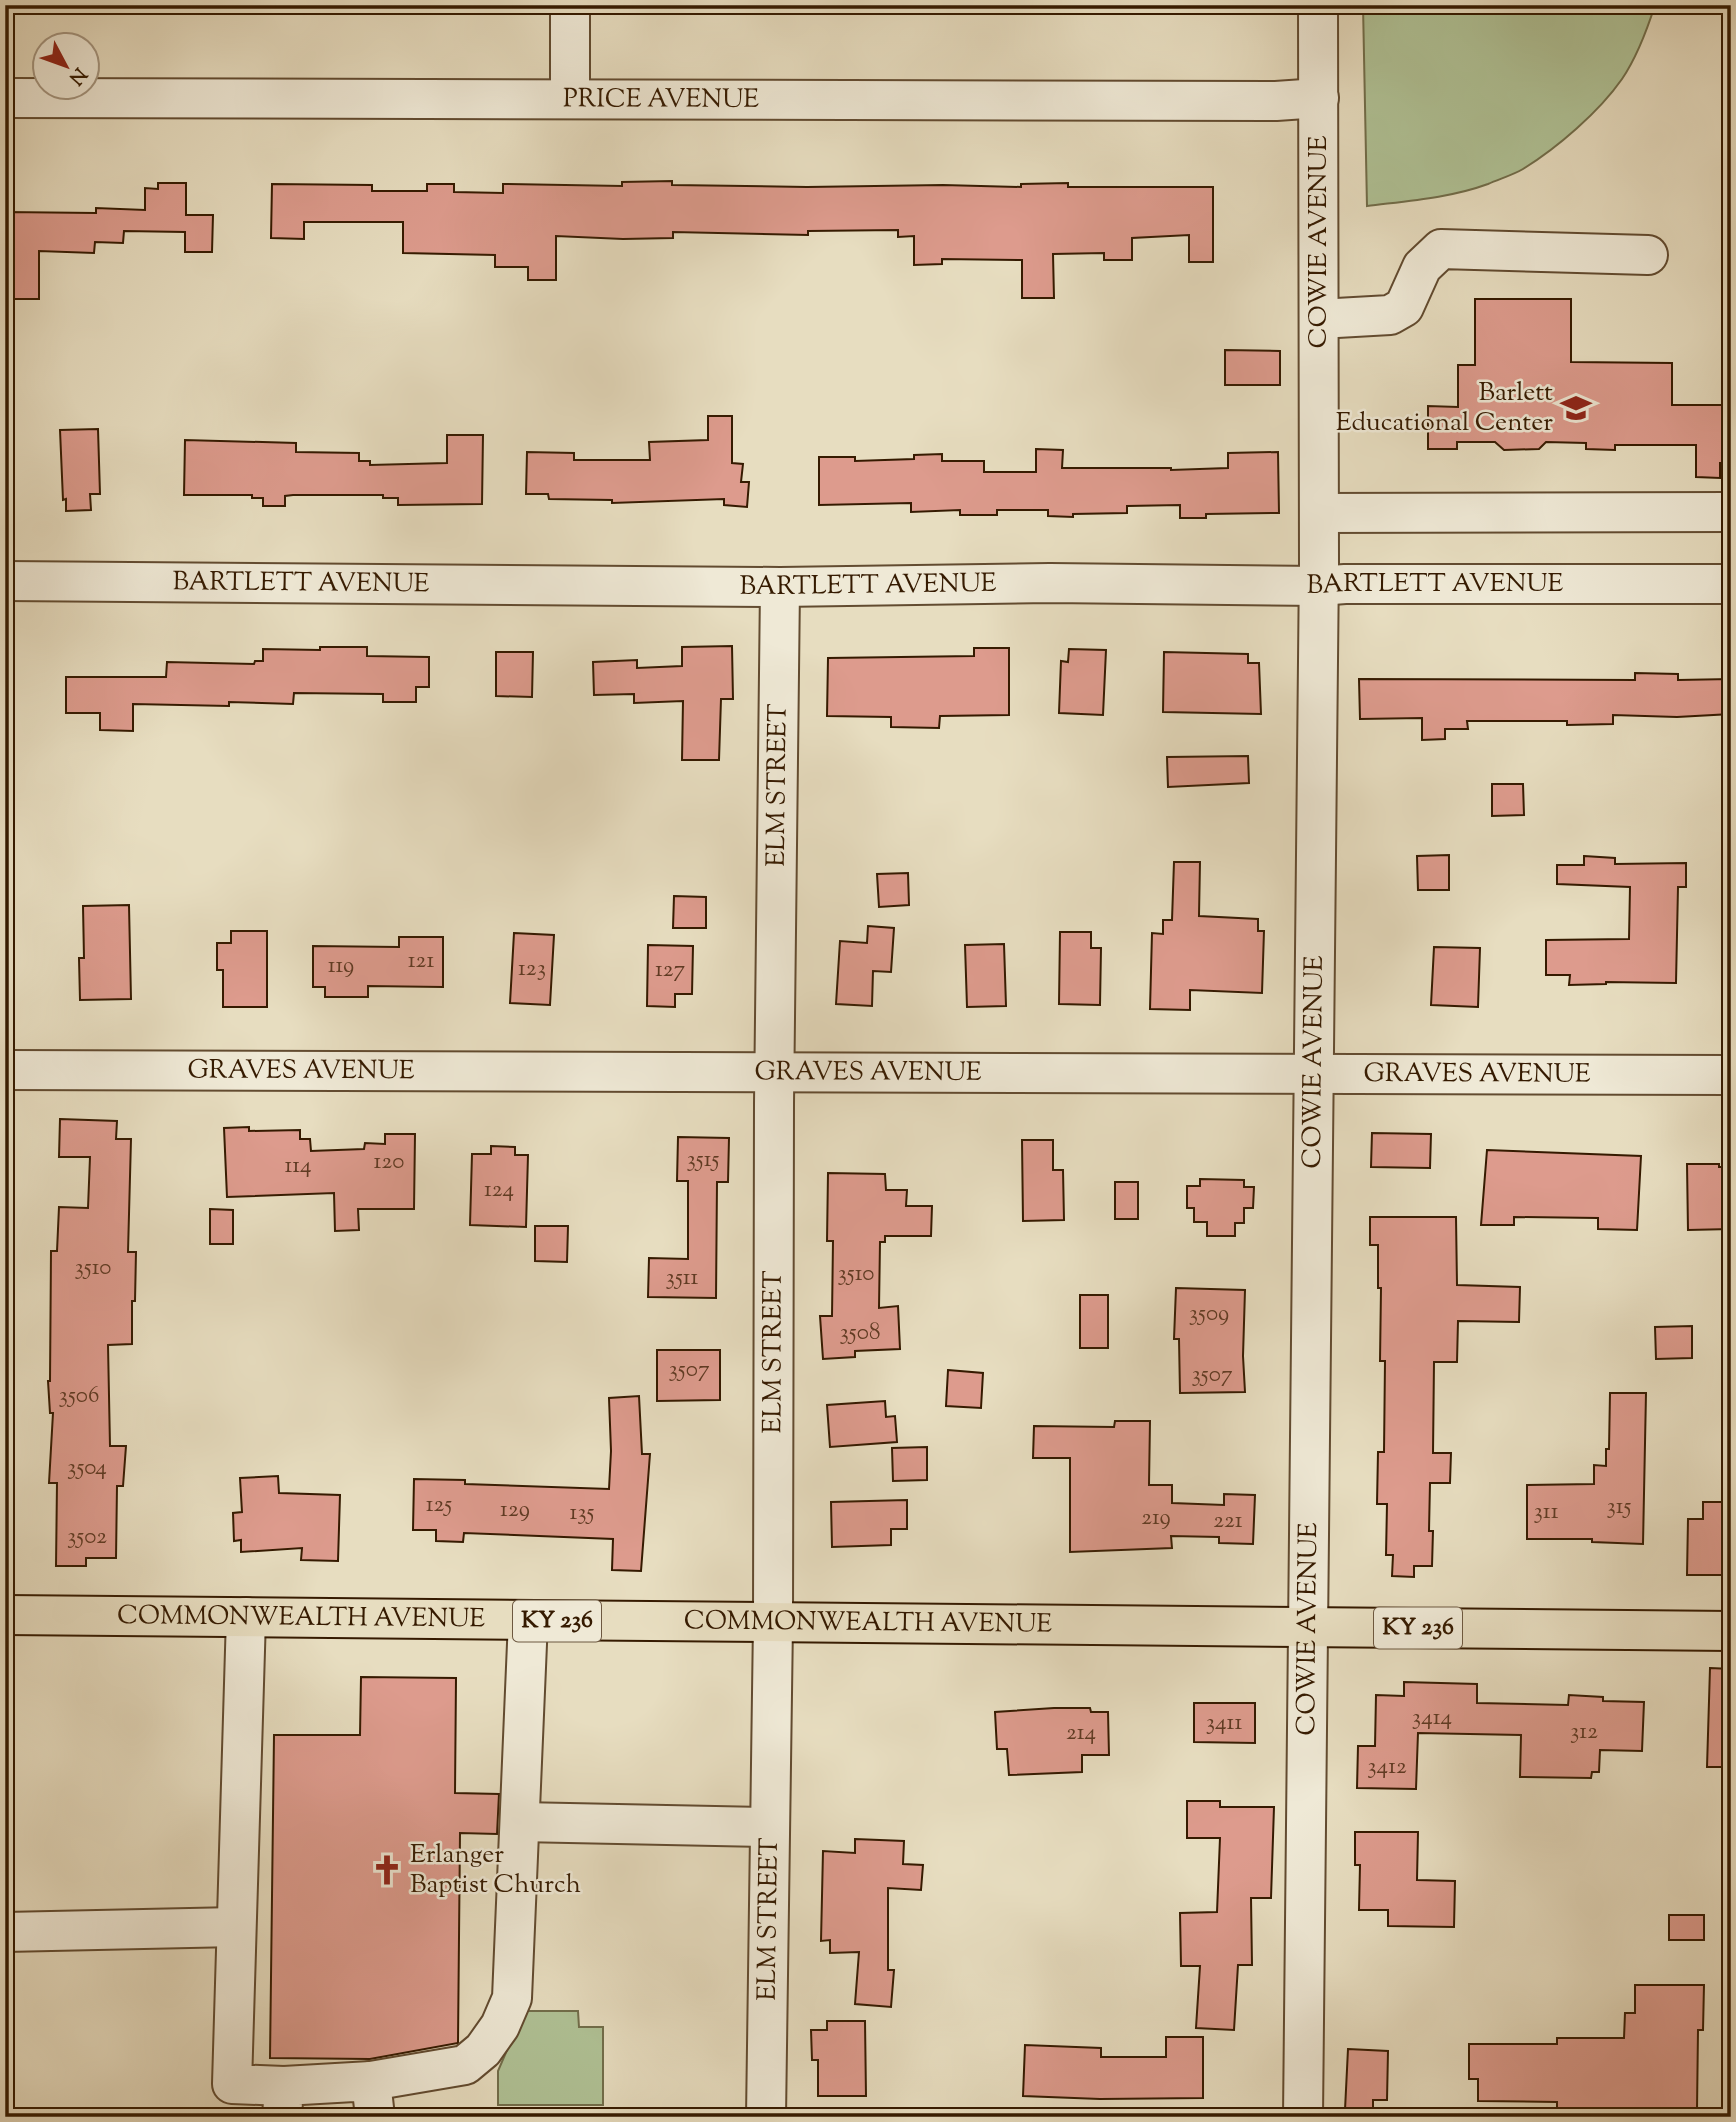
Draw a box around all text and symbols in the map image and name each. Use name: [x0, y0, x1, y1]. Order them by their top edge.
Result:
north arrow: [32, 32, 102, 102]
text: N: [62, 61, 92, 90]
street label: PRICE AVENUE: [563, 81, 759, 118]
street label: COWIE AVENUE: [1301, 135, 1338, 349]
place label: Barlett Educational Center: [1336, 375, 1553, 442]
school or university icon: Barlett Educational Center: [1559, 391, 1593, 425]
street label: BARTLETT AVENUE: [172, 564, 430, 603]
street label: BARTLETT AVENUE: [739, 565, 997, 606]
street label: BARTLETT AVENUE: [1306, 566, 1564, 605]
street label: ELM STREET: [758, 703, 797, 867]
house number: 121: [408, 945, 434, 978]
house number: 119: [328, 950, 354, 983]
house number: 123: [518, 953, 546, 986]
house number: 127: [655, 954, 686, 987]
street label: COWIE AVENUE: [1294, 955, 1333, 1169]
street label: GRAVES AVENUE: [187, 1052, 415, 1090]
street label: GRAVES AVENUE: [754, 1054, 982, 1091]
street label: GRAVES AVENUE: [1363, 1055, 1591, 1093]
house number: 3515: [687, 1144, 720, 1177]
house number: 120: [374, 1146, 404, 1179]
house number: 114: [284, 1150, 312, 1183]
house number: 124: [484, 1174, 514, 1207]
house number: 3510: [75, 1252, 111, 1285]
house number: 3510: [838, 1258, 874, 1291]
house number: 3511: [666, 1262, 699, 1295]
street label: ELM STREET: [755, 1270, 792, 1434]
house number: 3509: [1189, 1298, 1229, 1331]
house number: 3508: [840, 1317, 880, 1350]
house number: 3507: [669, 1354, 710, 1387]
house number: 3507: [1192, 1359, 1233, 1392]
house number: 3506: [59, 1380, 99, 1413]
house number: 3504: [67, 1452, 107, 1485]
house number: 125: [426, 1489, 452, 1522]
house number: 315: [1607, 1491, 1632, 1524]
house number: 129: [500, 1494, 530, 1527]
house number: 311: [1534, 1496, 1559, 1529]
house number: 135: [570, 1497, 595, 1530]
house number: 219: [1141, 1502, 1171, 1535]
house number: 221: [1213, 1505, 1243, 1538]
house number: 3502: [67, 1521, 107, 1554]
street label: COWIE AVENUE: [1288, 1522, 1328, 1736]
street label: COMMONWEALTH AVENUE: [117, 1598, 485, 1638]
road number: KY 236: [513, 1601, 601, 1642]
street label: COMMONWEALTH AVENUE: [684, 1603, 1052, 1643]
road number: KY 236: [1374, 1608, 1462, 1648]
house number: 3414: [1412, 1702, 1452, 1735]
house number: 3411: [1206, 1707, 1242, 1740]
house number: 312: [1570, 1716, 1598, 1749]
house number: 214: [1066, 1717, 1096, 1750]
house number: 3412: [1367, 1751, 1407, 1784]
place label: Erlanger Baptist Church: [410, 1837, 581, 1904]
street label: ELM STREET: [749, 1837, 788, 2001]
church icon: Erlanger Baptist Church: [370, 1853, 404, 1887]

